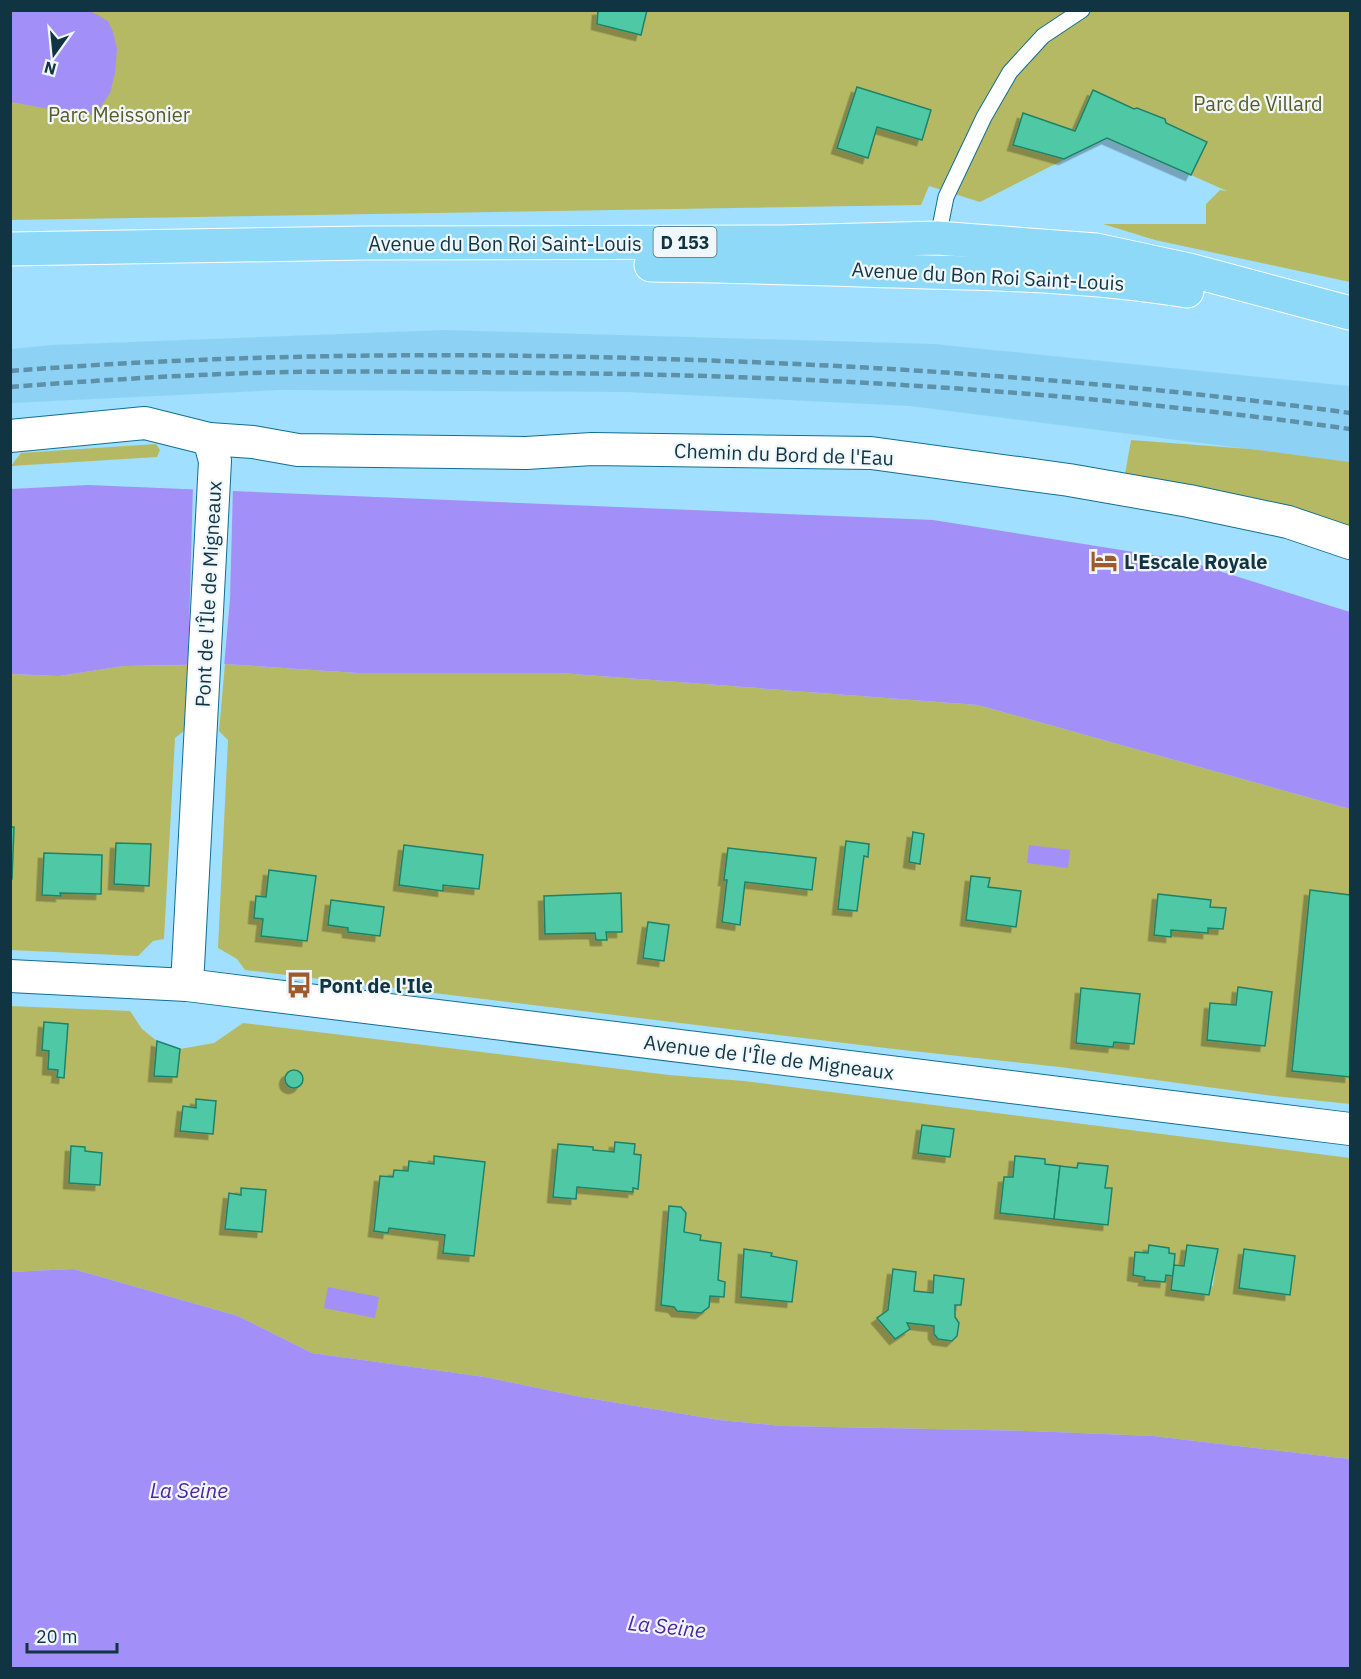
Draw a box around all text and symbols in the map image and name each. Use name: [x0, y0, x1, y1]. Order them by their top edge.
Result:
north arrow: [24, 24, 84, 84]
text: N: [42, 57, 58, 80]
park label: Parc de Villard: [1193, 90, 1323, 117]
park label: Parc Meissonier: [48, 101, 190, 128]
road number: D 153: [654, 227, 716, 257]
street label: Avenue du Bon Roi Saint-Louis: [368, 230, 642, 257]
street label: Avenue du Bon Roi Saint-Louis: [851, 255, 1125, 297]
street label: Chemin du Bord de l'Eau: [674, 437, 894, 471]
street label: Pont de l'Île de Migneaux: [189, 480, 227, 708]
hotel icon: L'Escale Royale: [1089, 546, 1119, 576]
place label: L'Escale Royale: [1124, 548, 1267, 575]
bus stop icon: Pont de l'Ile: [284, 970, 314, 1000]
place label: Pont de l'Ile: [319, 972, 433, 999]
street label: Avenue de l'Île de Migneaux: [642, 1028, 896, 1086]
water label: La Seine: [150, 1476, 228, 1504]
water label: La Seine: [627, 1608, 708, 1644]
scale bar: [27, 1616, 117, 1654]
text: 20 m: [36, 1625, 78, 1648]

